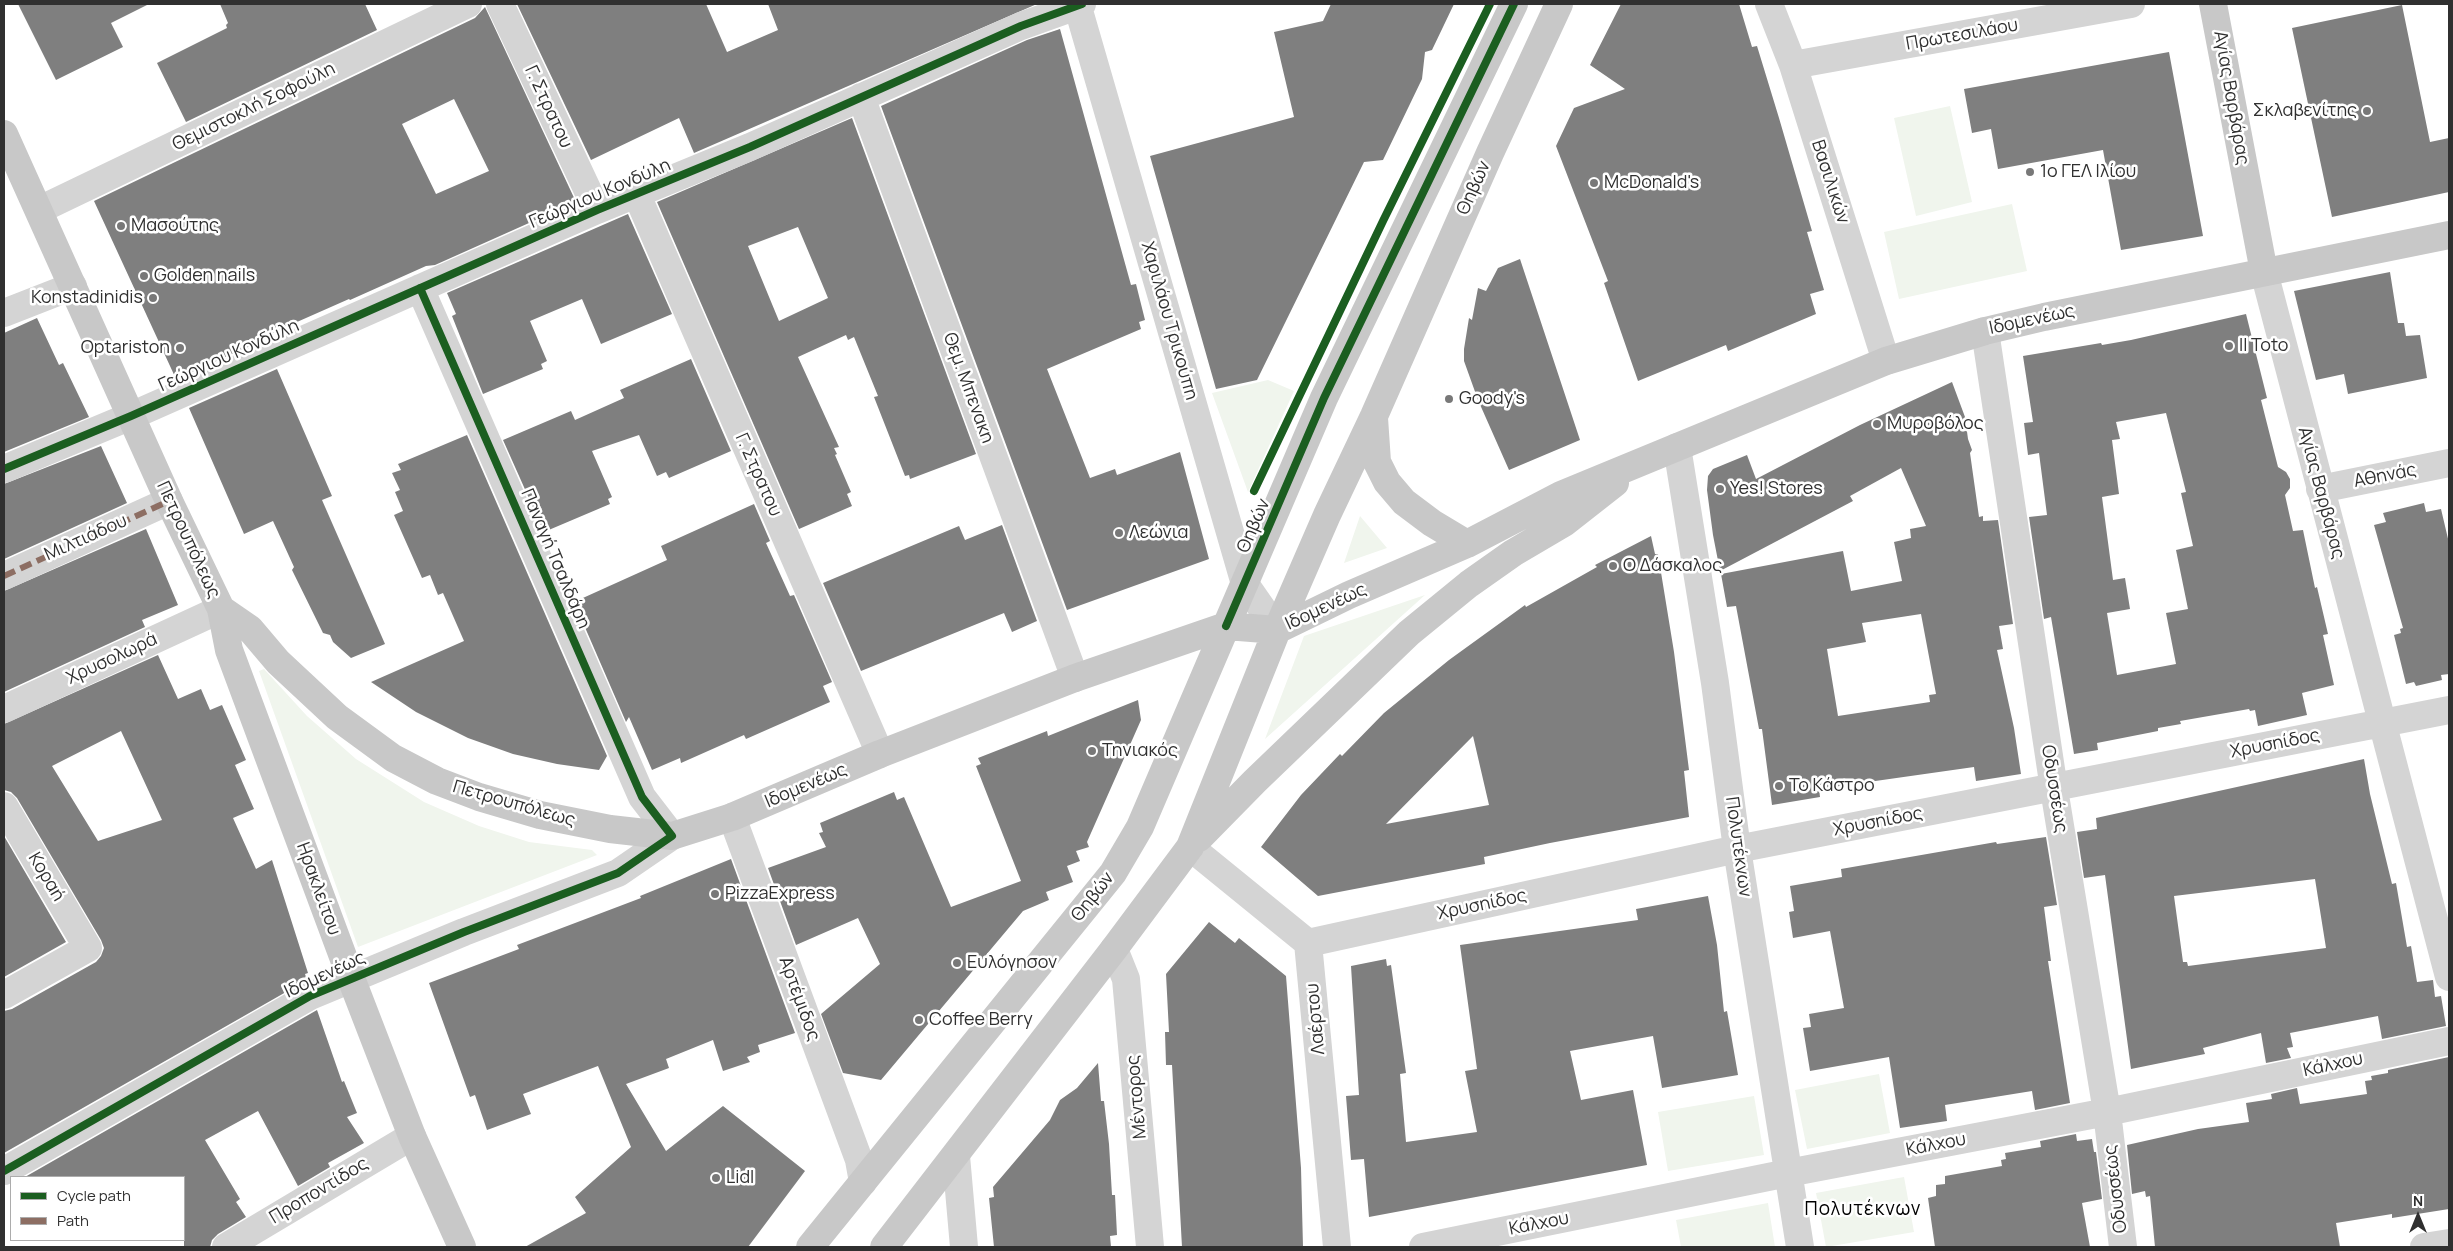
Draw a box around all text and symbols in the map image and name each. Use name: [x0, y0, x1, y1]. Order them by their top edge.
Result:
street label: Πρωτεσιλάου: [1904, 14, 2020, 56]
street label: Αγίας Βαρβάρας: [2209, 29, 2253, 167]
street label: Θεμιστοκλή Σοφούλη: [169, 58, 339, 156]
street label: Γ. Στρατου: [519, 62, 577, 152]
place label: Σκλαβενίτης: [2253, 100, 2357, 122]
marker: Σκλαβενίτης: [2361, 105, 2373, 117]
street label: Βασιλικών: [1806, 137, 1854, 227]
street label: Γεώργιου Κονδύλη: [526, 154, 674, 234]
street label: Θηβών: [1453, 158, 1495, 218]
place label: 1ο ΓΕΛ Ιλίου: [2040, 161, 2136, 183]
marker: 1ο ΓΕΛ Ιλίου: [2024, 166, 2036, 178]
place label: McDonald's: [1604, 172, 1699, 194]
marker: McDonald's: [1588, 177, 1600, 189]
place label: Μασούτης: [131, 215, 219, 237]
marker: Μασούτης: [115, 220, 127, 232]
street label: Χαριλάου Τρικούπη: [1136, 239, 1202, 403]
place label: Golden nails: [154, 265, 255, 287]
marker: Golden nails: [138, 270, 150, 282]
place label: Konstadinidis: [31, 287, 143, 309]
marker: Konstadinidis: [147, 292, 159, 304]
street label: Ιδομενέως: [1987, 300, 2077, 340]
street label: Γεώργιου Κονδύλη: [155, 315, 303, 397]
street label: Θεμ. Μπενακη: [938, 330, 998, 446]
place label: Il Toto: [2239, 335, 2288, 357]
place label: Optariston: [81, 337, 170, 359]
marker: Il Toto: [2223, 340, 2235, 352]
marker: Optariston: [174, 342, 186, 354]
place label: Goody's: [1459, 388, 1525, 410]
marker: Goody's: [1443, 393, 1455, 405]
place label: Μυροβόλος: [1887, 413, 1984, 435]
marker: Μυροβόλος: [1871, 418, 1883, 430]
street label: Αγίας Βαρβάρας: [2293, 425, 2349, 561]
street label: Γ. Στρατου: [730, 430, 786, 520]
street label: Αθηνάς: [2352, 459, 2418, 493]
street label: Πετρουπόλεως: [151, 478, 225, 602]
place label: Yes! Stores: [1730, 478, 1823, 500]
marker: Yes! Stores: [1714, 483, 1726, 495]
street label: Παναγή Τσαλδάρη: [516, 486, 594, 632]
street label: Θηβών: [1233, 496, 1275, 556]
street label: Μιλτιάδου: [41, 510, 131, 566]
place label: Λεώνια: [1129, 522, 1189, 544]
marker: Λεώνια: [1113, 527, 1125, 539]
place label: Ο Δάσκαλος: [1623, 555, 1722, 577]
marker: Ο Δάσκαλος: [1607, 560, 1619, 572]
street label: Ιδομενέως: [1282, 579, 1370, 635]
street label: Χρυσολωρά: [63, 629, 161, 689]
street label: Χρυσηίδος: [2228, 725, 2322, 763]
place label: Τηνιακός: [1102, 740, 1178, 762]
street label: Οδυσσέως: [2036, 744, 2072, 834]
marker: Τηνιακός: [1086, 745, 1098, 757]
street label: Ιδομενέως: [762, 759, 850, 813]
place label: Το Κάστρο: [1789, 775, 1875, 797]
street label: Πετρουπόλεως: [450, 776, 578, 832]
marker: Το Κάστρο: [1773, 780, 1785, 792]
street label: Πολυτέκνων: [1720, 795, 1756, 899]
street label: Χρυσηίδος: [1831, 803, 1925, 841]
street label: Ηρακλείτου: [291, 840, 345, 938]
street label: Κοραή: [23, 849, 69, 905]
street label: Θηβών: [1067, 868, 1119, 926]
place label: PizzaExpress: [725, 883, 835, 905]
street label: Χρυσηίδος: [1435, 885, 1529, 925]
marker: PizzaExpress: [709, 888, 721, 900]
street label: Ιδομενέως: [281, 947, 369, 1003]
place label: Ευλόγησον: [967, 952, 1057, 974]
street label: Αρτέμιδος: [774, 954, 824, 1044]
marker: Ευλόγησον: [951, 957, 963, 969]
street label: Λαέρτου: [1302, 982, 1330, 1056]
place label: Coffee Berry: [929, 1009, 1033, 1031]
marker: Coffee Berry: [913, 1014, 925, 1026]
street label: Κάλχου: [2301, 1048, 2365, 1082]
street label: Μέντορος: [1123, 1054, 1151, 1140]
street label: Κάλχου: [1904, 1129, 1968, 1161]
street label: Οδυσσέως: [2100, 1144, 2132, 1234]
street label: Προποντίδος: [266, 1153, 372, 1229]
place label: Lidl: [726, 1167, 754, 1189]
marker: Lidl: [710, 1172, 722, 1184]
legend: [10, 1176, 185, 1241]
text: Cycle path: [57, 1185, 131, 1206]
north arrow: [2393, 1191, 2443, 1241]
text: N: [2413, 1191, 2423, 1210]
district label: Πολυτέκνων: [1803, 1199, 1923, 1221]
street label: Κάλχου: [1507, 1208, 1571, 1240]
text: Path: [57, 1210, 89, 1231]

